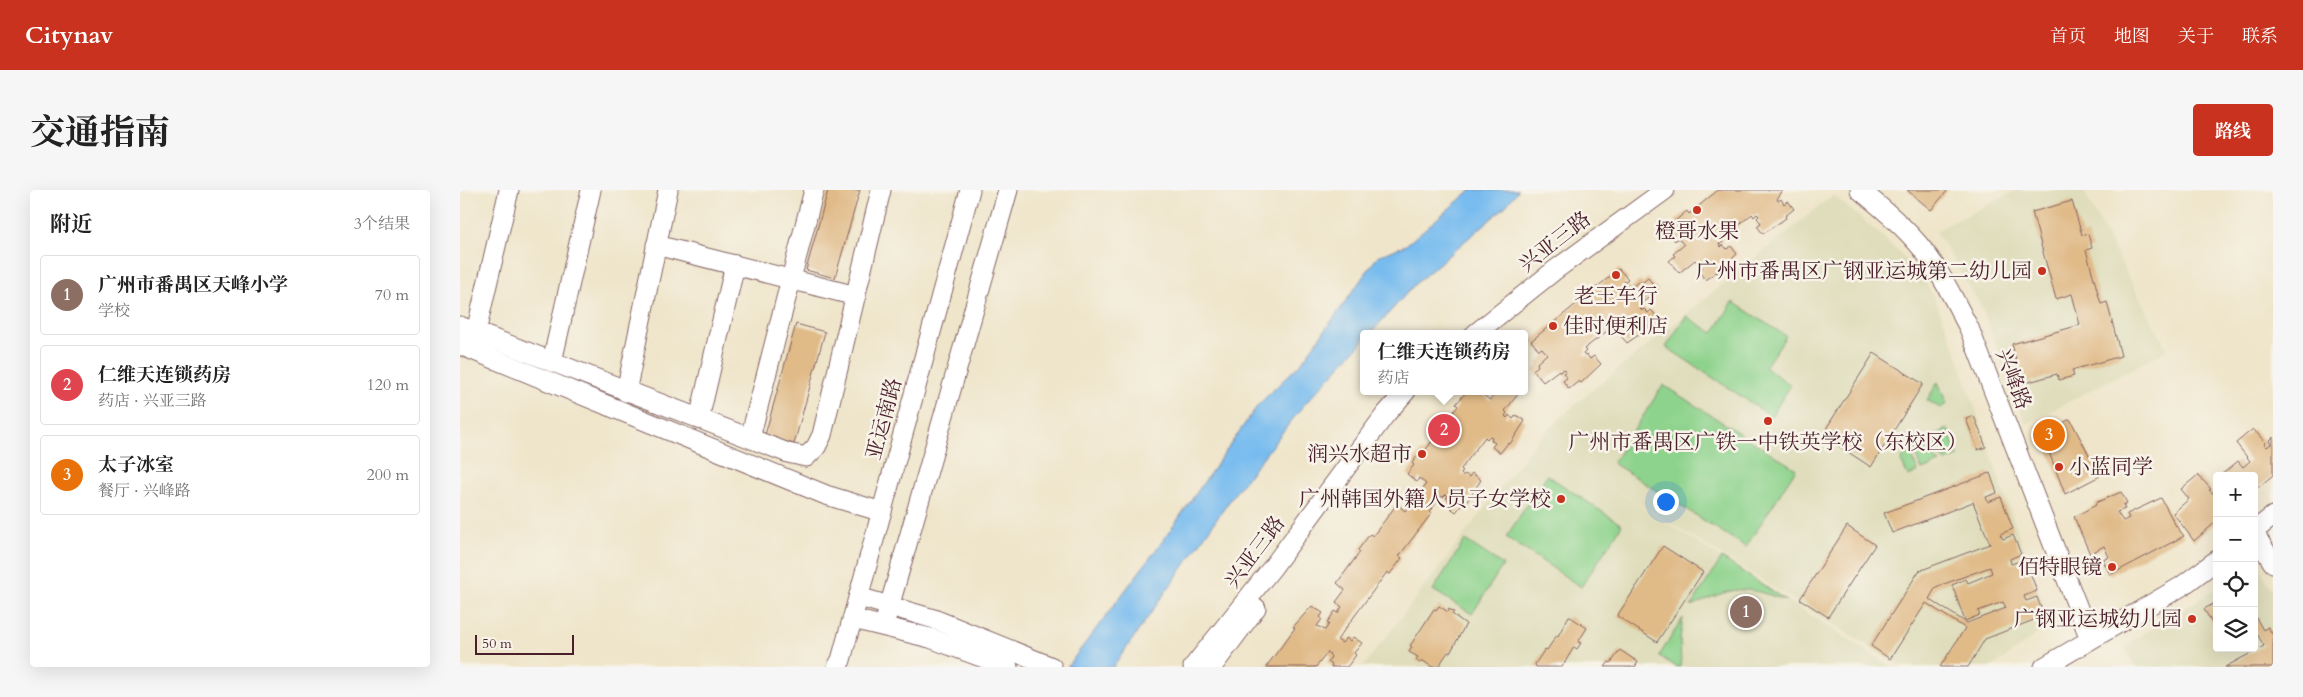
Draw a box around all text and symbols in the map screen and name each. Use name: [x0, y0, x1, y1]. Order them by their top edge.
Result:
text: Citynav: [25, 19, 113, 52]
text: 首页: [2050, 24, 2086, 49]
text: 地图: [2114, 24, 2150, 49]
text: 关于: [2178, 24, 2214, 49]
text: 联系: [2242, 24, 2278, 49]
button: 路线: [2193, 104, 2273, 156]
text: 交通指南: [30, 109, 170, 157]
marker: 橙哥水果: [1691, 204, 1703, 216]
street label: 兴亚三路: [1513, 205, 1597, 279]
text: 附近: [50, 210, 92, 239]
text: 3个结果: [354, 213, 410, 235]
place label: 橙哥水果: [1655, 217, 1739, 246]
place label: 广州市番禺区广钢亚运城第二幼儿园: [1696, 257, 2032, 286]
marker: 广州市番禺区广钢亚运城第二幼儿园: [2036, 265, 2048, 277]
marker: 老王车行: [1610, 269, 1622, 281]
text: 广州市番禺区天峰小学: [98, 272, 288, 298]
place label: 老王车行: [1574, 282, 1658, 311]
text: 1: [63, 284, 71, 306]
text: 70 m: [375, 284, 409, 306]
text: 学校: [98, 300, 130, 322]
place label: 佳时便利店: [1563, 312, 1668, 341]
marker: 佳时便利店: [1547, 320, 1559, 332]
popup: [1360, 330, 1528, 395]
text: 仁维天连锁药房: [1377, 339, 1511, 365]
street label: 兴峰路: [1988, 344, 2038, 414]
text: 仁维天连锁药房: [98, 362, 231, 388]
text: 药店: [1377, 367, 1410, 389]
text: 2: [63, 374, 71, 396]
text: 120 m: [367, 374, 409, 396]
street label: 亚运南路: [859, 375, 909, 463]
text: 药店 · 兴亚三路: [98, 390, 207, 412]
pin: 2: [1428, 411, 1460, 449]
marker: 广州市番禺区广铁一中铁英学校（东校区）: [1762, 415, 1774, 427]
pin: 3: [2033, 416, 2065, 454]
place label: 广州市番禺区广铁一中铁英学校（东校区）: [1569, 428, 1968, 457]
place label: 润兴水超市: [1307, 440, 1412, 469]
marker: 润兴水超市: [1416, 448, 1428, 460]
text: 太子冰室: [98, 452, 174, 478]
place label: 小蓝同学: [2069, 453, 2153, 482]
marker: 小蓝同学: [2053, 461, 2065, 473]
text: 3: [63, 464, 71, 486]
text: 200 m: [367, 464, 409, 486]
map controls: [2213, 472, 2258, 652]
button: +: [2213, 472, 2258, 517]
text: 餐厅 · 兴峰路: [98, 480, 191, 502]
place label: 广州韩国外籍人员子女学校: [1299, 485, 1551, 514]
your location: [1653, 489, 1679, 515]
marker: 广州韩国外籍人员子女学校: [1555, 493, 1567, 505]
street label: 兴亚三路: [1218, 510, 1292, 594]
button: −: [2213, 517, 2258, 562]
place label: 佰特眼镜: [2018, 553, 2102, 582]
marker: 佰特眼镜: [2106, 561, 2118, 573]
button: locate: [2213, 562, 2258, 607]
pin: 1: [1730, 593, 1762, 631]
place label: 广钢亚运城幼儿园: [2014, 605, 2182, 634]
button: layers: [2213, 607, 2258, 652]
marker: 广钢亚运城幼儿园: [2186, 613, 2198, 625]
scale bar: [475, 632, 574, 655]
text: 50 m: [482, 634, 512, 653]

